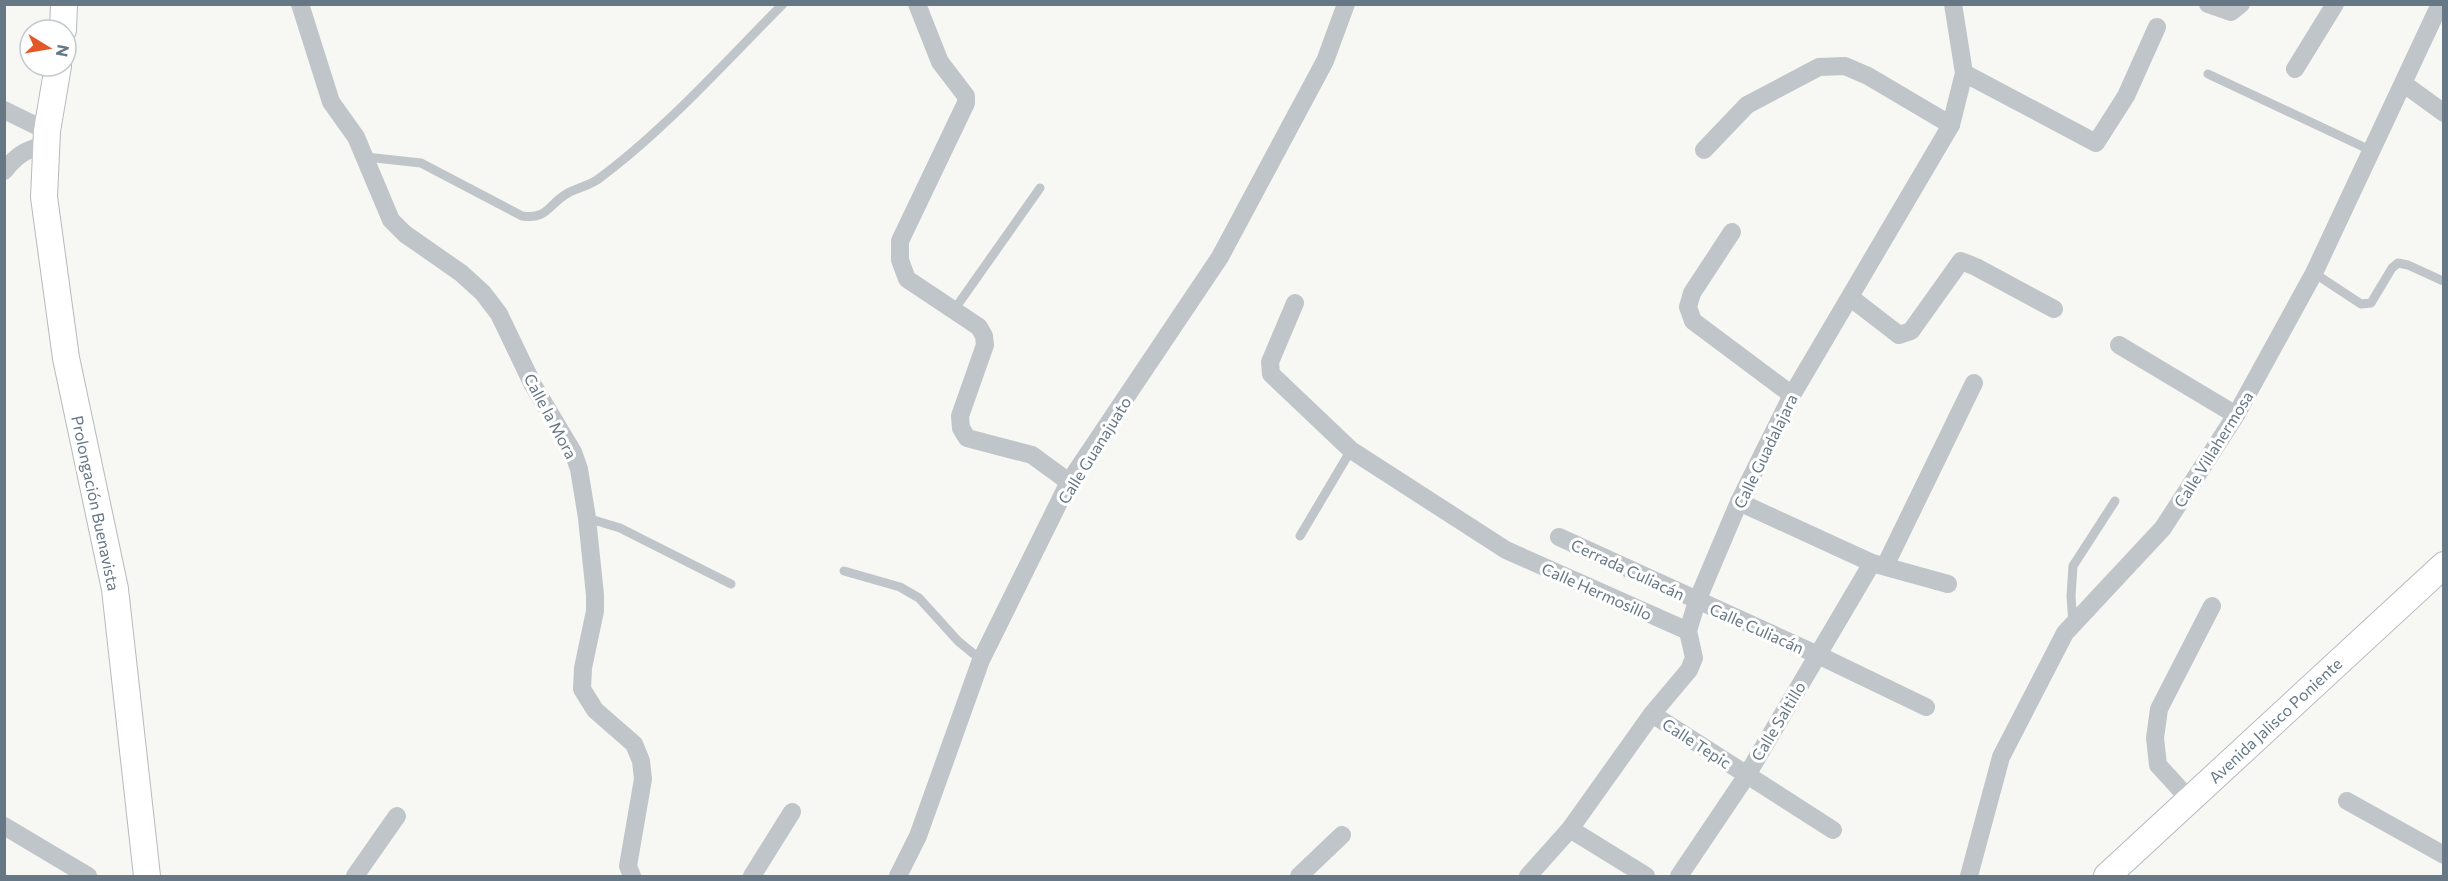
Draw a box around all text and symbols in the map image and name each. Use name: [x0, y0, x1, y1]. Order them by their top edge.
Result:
north arrow: [18, 18, 78, 78]
text: N: [53, 43, 74, 59]
street label: Calle la Mora: [521, 370, 581, 462]
street label: Calle Villahermosa: [2170, 387, 2256, 511]
street label: Calle Guadalajara: [1729, 391, 1801, 511]
street label: Calle Guanajuato: [1053, 393, 1135, 507]
street label: Prolongación Buenavista: [68, 414, 124, 592]
street label: Cerrada Culiacán: [1568, 534, 1688, 604]
street label: Calle Hermosillo: [1539, 558, 1655, 624]
street label: Calle Culiacán: [1707, 599, 1807, 657]
street label: Avenida Jalisco Poniente: [2205, 653, 2345, 787]
street label: Calle Saltillo: [1747, 678, 1809, 764]
street label: Calle Tepic: [1659, 714, 1735, 772]

